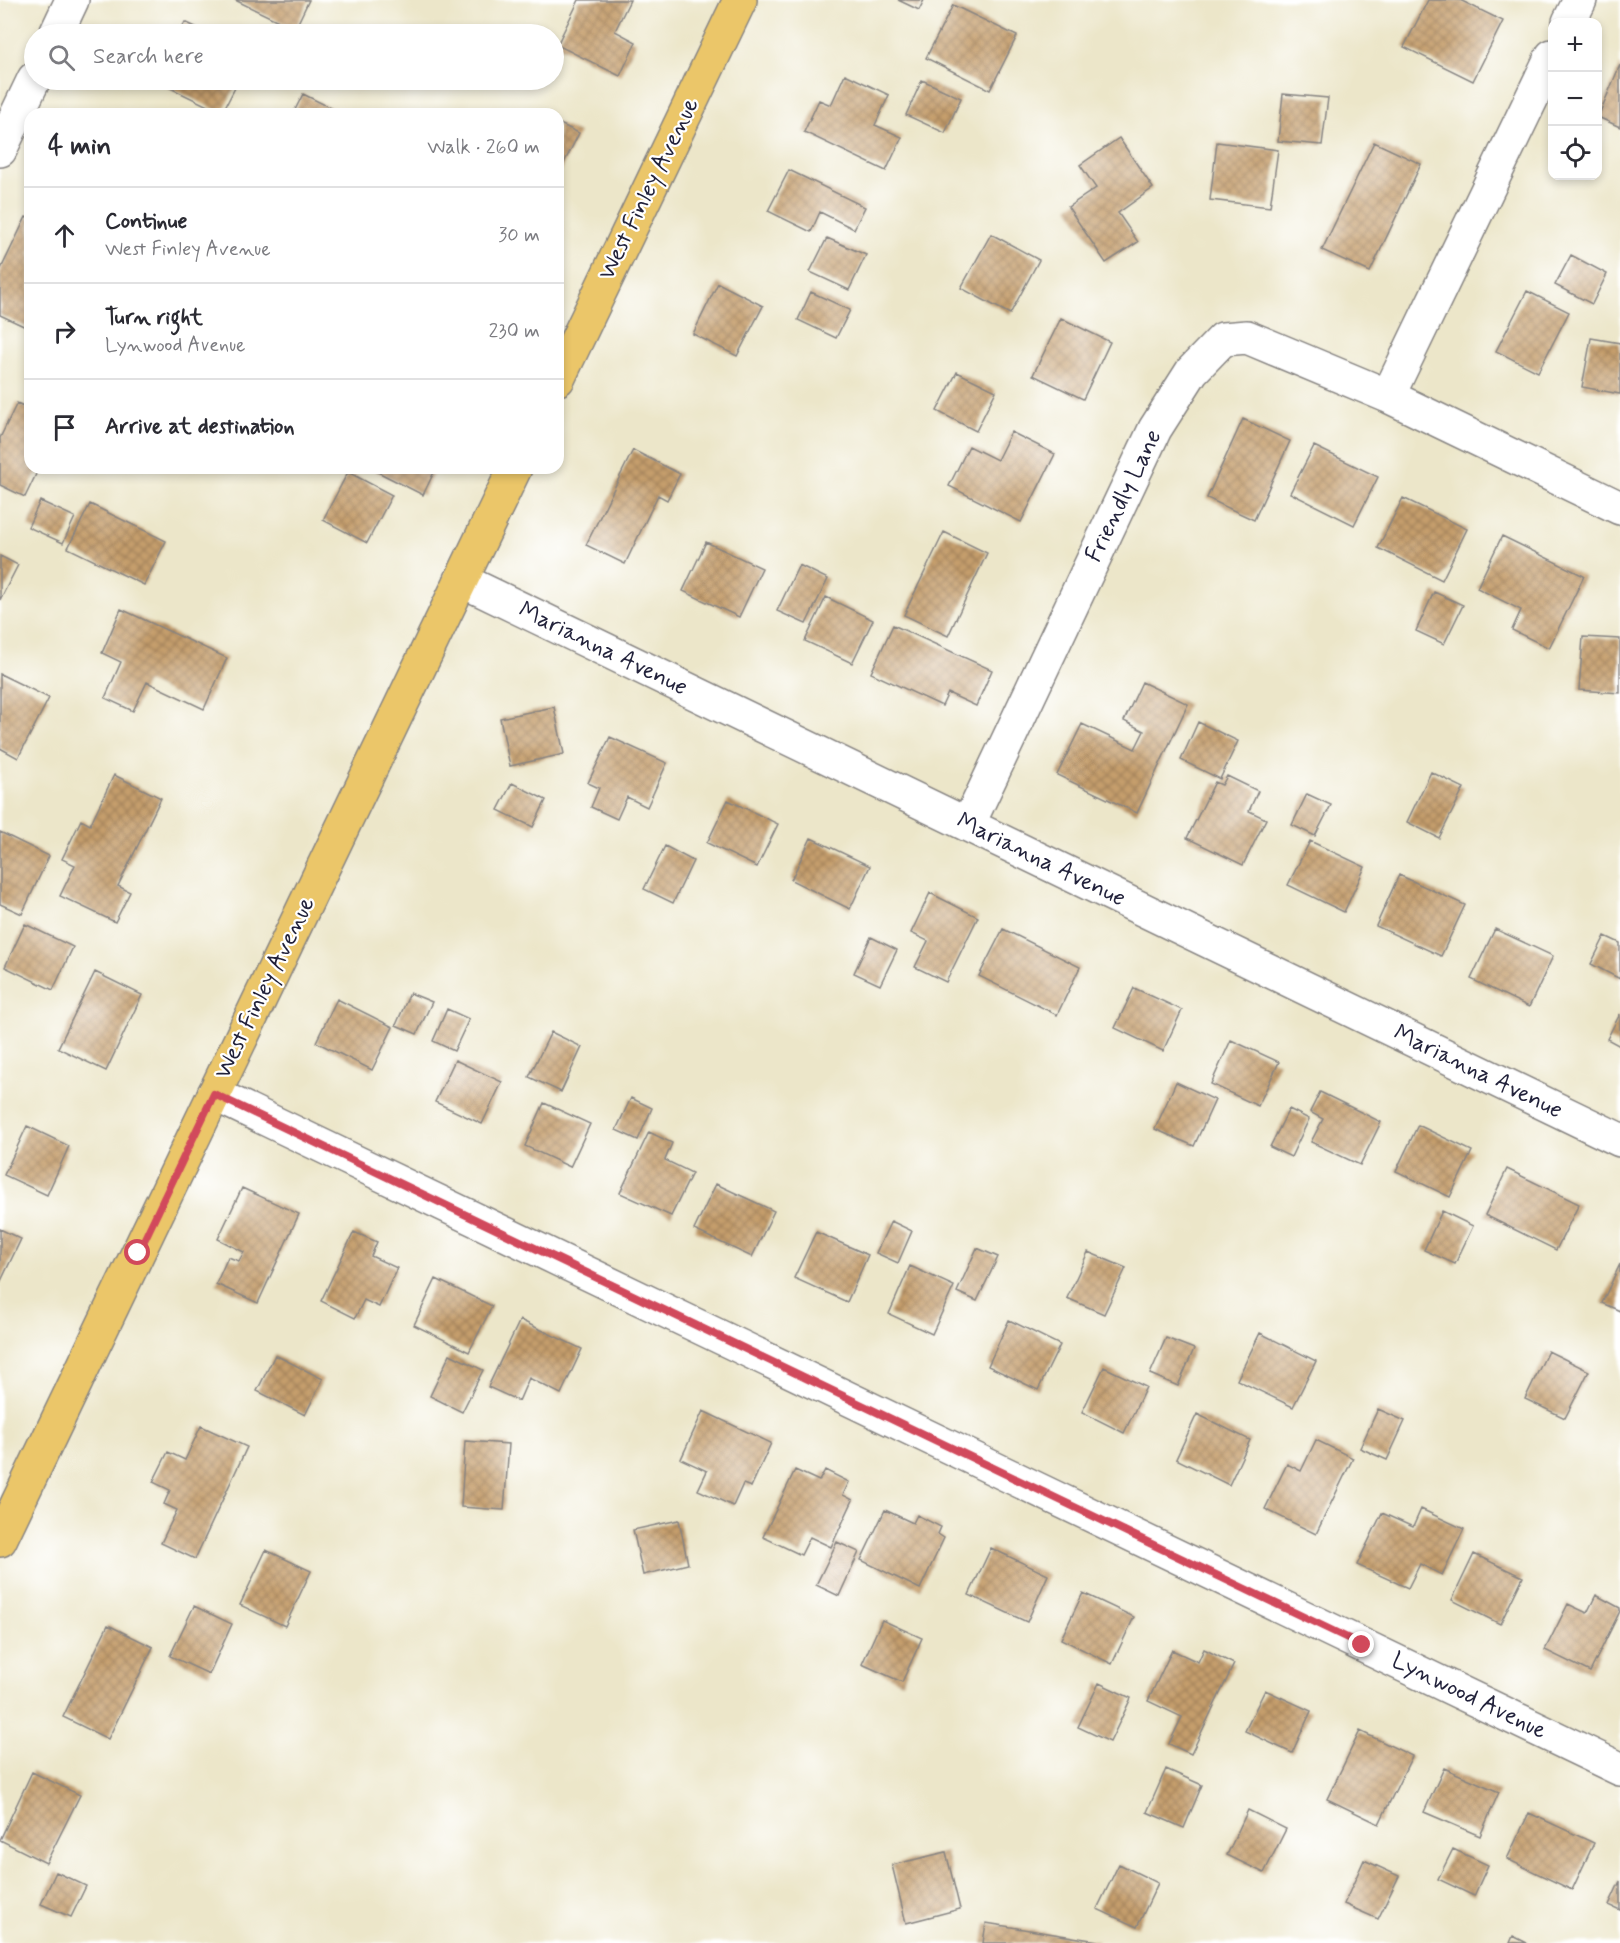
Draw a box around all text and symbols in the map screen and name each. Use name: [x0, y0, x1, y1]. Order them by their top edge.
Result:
map controls: [1548, 18, 1602, 180]
button: +: [1548, 18, 1602, 72]
search box: [24, 24, 564, 90]
icon: search: [45, 41, 78, 74]
text: Search here: [93, 43, 204, 71]
button: −: [1548, 72, 1602, 126]
street label: West Finley Avenue: [591, 93, 707, 285]
button: locate: [1548, 126, 1602, 180]
text: 4 min: [48, 130, 111, 164]
text: Walk · 260 m: [427, 134, 540, 161]
text: Continue: [105, 208, 187, 236]
icon: ahead: [48, 219, 81, 252]
text: 30 m: [498, 222, 540, 249]
text: West Finley Avenue: [105, 236, 271, 263]
text: Turn right: [105, 304, 203, 332]
icon: right: [48, 315, 81, 348]
text: 230 m: [488, 318, 540, 345]
text: Lynwood Avenue: [105, 332, 246, 359]
icon: arrive: [48, 411, 81, 444]
text: Arrive at destination: [105, 413, 295, 441]
street label: Friendly Lane: [1079, 425, 1169, 567]
street label: Marianna Avenue: [513, 595, 693, 703]
street label: Marianna Avenue: [951, 806, 1131, 914]
street label: West Finley Avenue: [207, 892, 323, 1084]
street label: Marianna Avenue: [1388, 1018, 1568, 1126]
route start: [124, 1239, 150, 1265]
route end: [1348, 1631, 1374, 1657]
street label: Lynwood Avenue: [1386, 1645, 1552, 1747]

